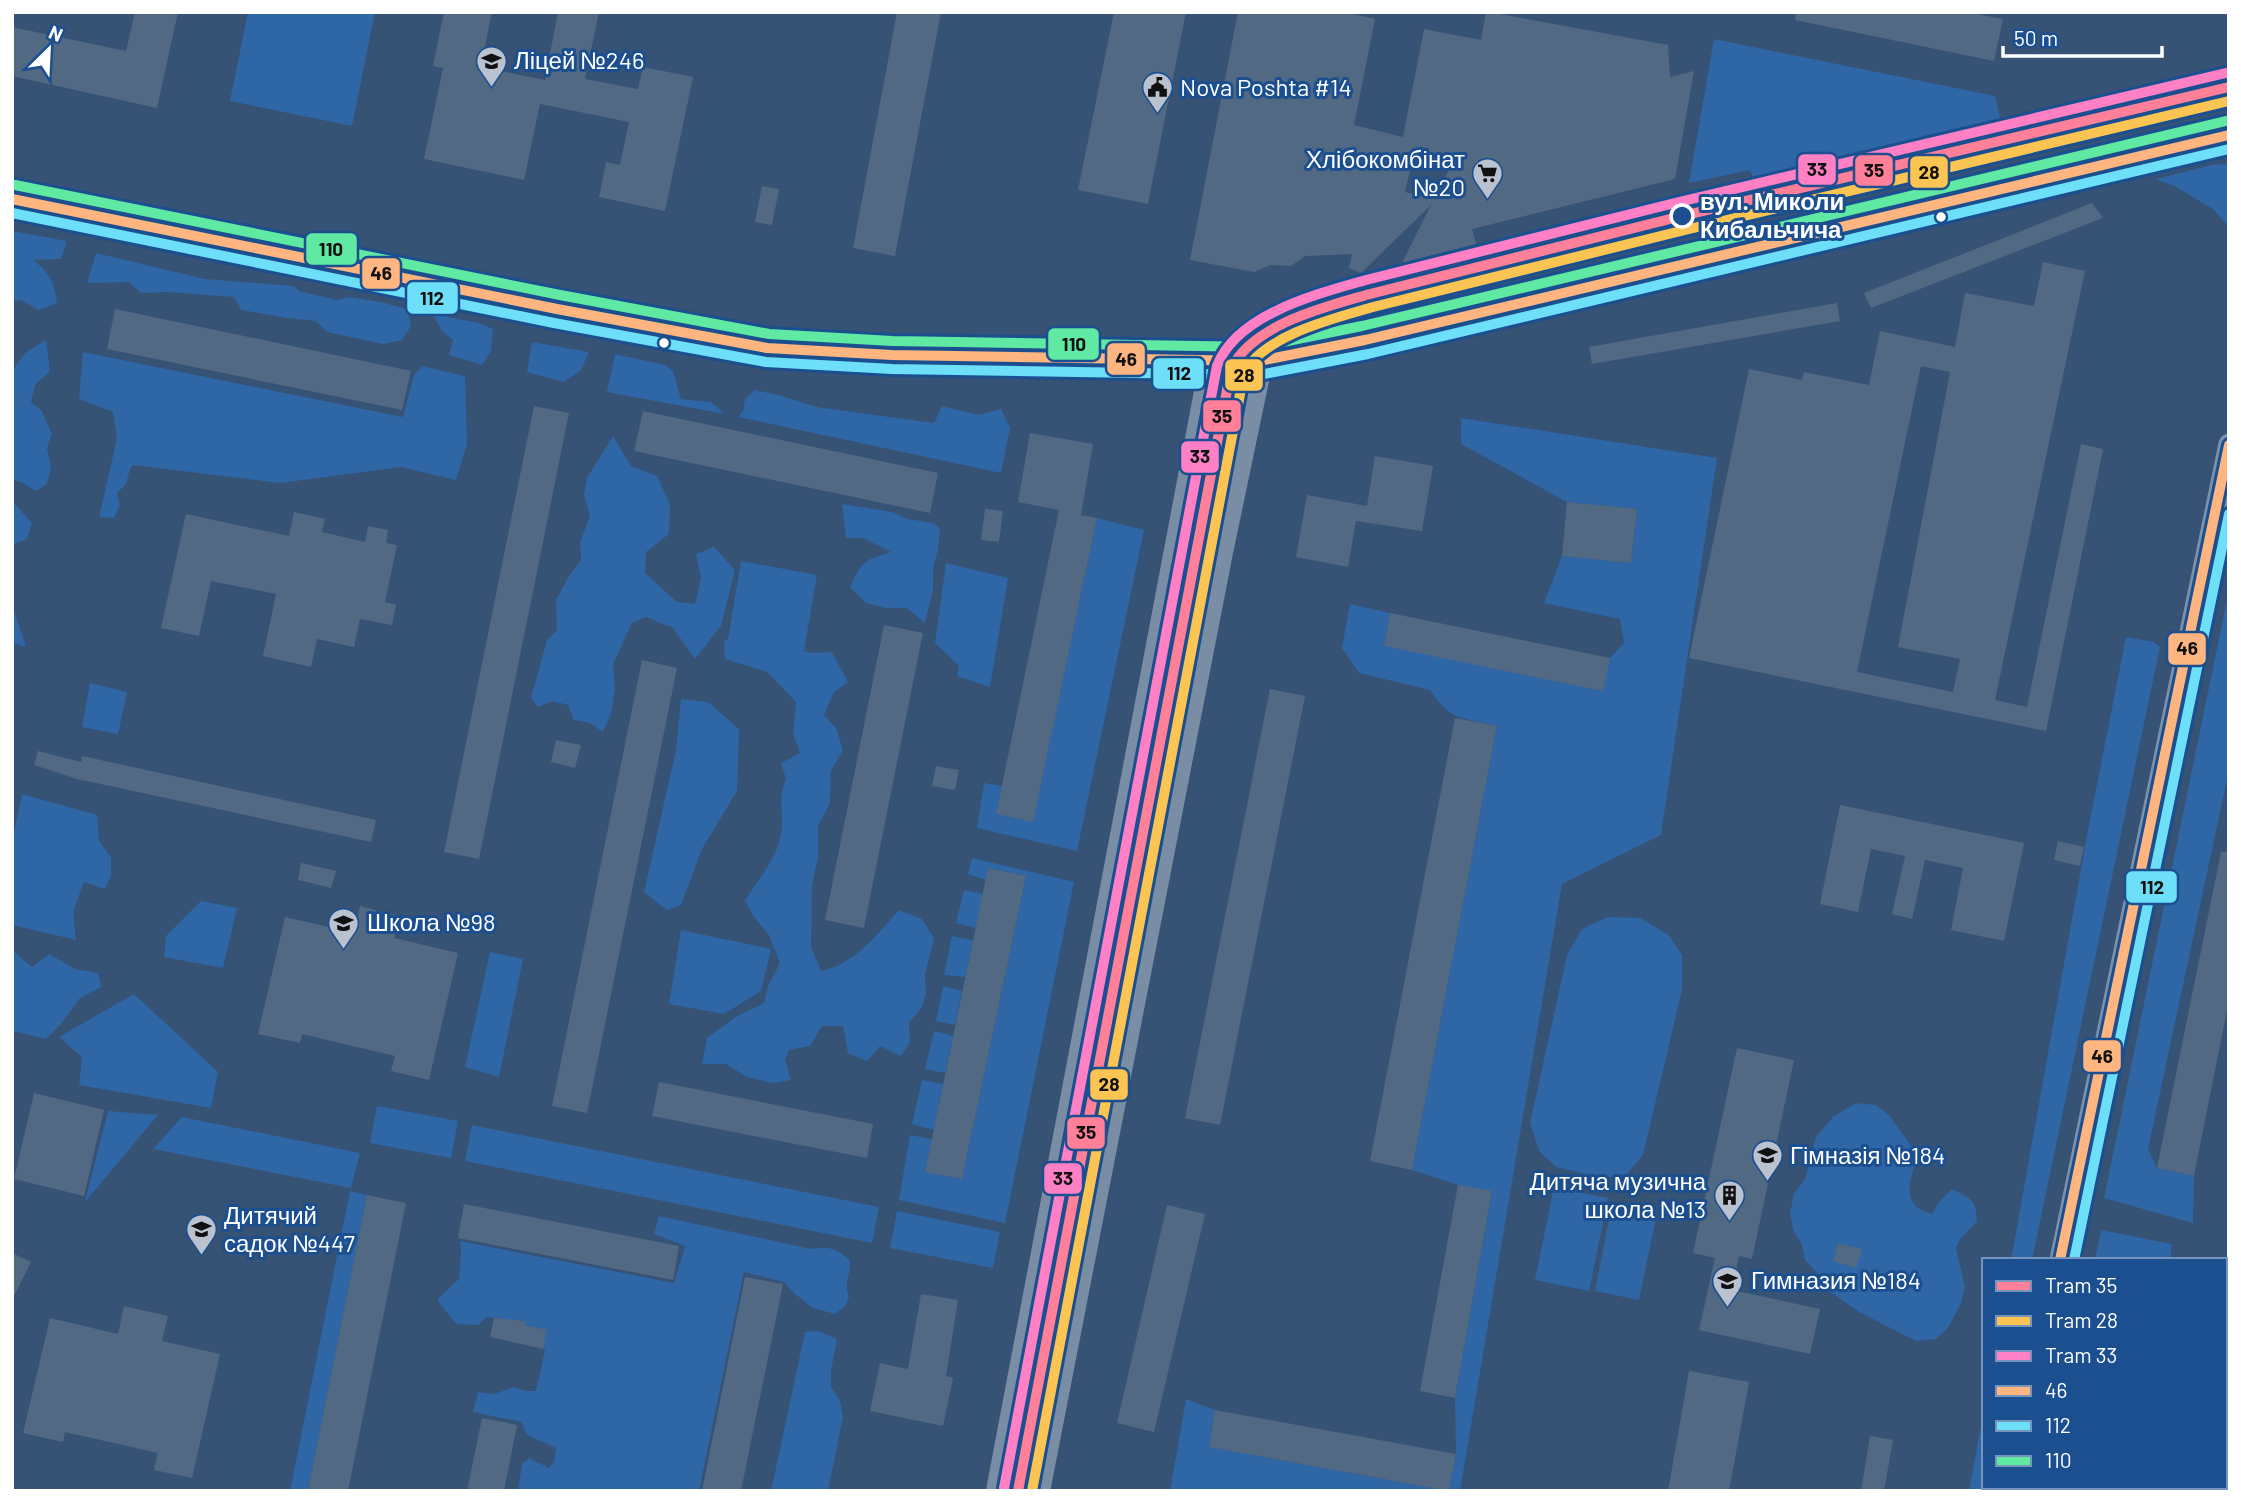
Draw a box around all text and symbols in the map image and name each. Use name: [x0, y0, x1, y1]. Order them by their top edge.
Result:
north arrow: [14, 14, 84, 84]
scale bar: [2003, 14, 2162, 58]
text: N: [46, 20, 67, 46]
text: 50 m: [2014, 25, 2058, 50]
school or university icon: Ліцей №246: [474, 44, 508, 88]
place label: Ліцей №246: [514, 45, 644, 74]
public building icon: Nova Poshta #14: [1140, 71, 1174, 115]
place label: Nova Poshta #14: [1180, 72, 1352, 101]
place label: Хлібокомбінат №20: [1306, 144, 1465, 201]
line badge: 33: [1797, 153, 1837, 186]
line badge: 35: [1854, 154, 1894, 187]
line badge: 28: [1909, 155, 1949, 189]
supermarket icon: Хлібокомбінат №20: [1471, 157, 1505, 201]
text: 33: [1807, 157, 1827, 180]
text: 35: [1864, 158, 1884, 181]
text: 28: [1919, 160, 1939, 183]
place label: вул. Миколи Кибальчича: [1700, 186, 1844, 243]
marker: вул. Миколи Кибальчича: [1670, 204, 1694, 228]
unlabelled marker: [1934, 210, 1948, 224]
line badge: 110: [305, 232, 358, 266]
text: 110: [319, 237, 343, 260]
line badge: 46: [361, 257, 401, 290]
text: 46: [370, 261, 392, 284]
line badge: 112: [406, 281, 459, 315]
text: 112: [420, 286, 444, 309]
line badge: 110: [1047, 327, 1100, 361]
text: 110: [1062, 332, 1086, 355]
unlabelled marker: [657, 336, 671, 350]
line badge: 46: [1106, 342, 1146, 376]
text: 46: [1115, 347, 1137, 370]
line badge: 112: [1152, 357, 1205, 390]
line badge: 28: [1224, 358, 1264, 392]
text: 112: [1167, 361, 1191, 384]
text: 28: [1234, 363, 1254, 386]
line badge: 35: [1202, 399, 1242, 433]
text: 35: [1212, 404, 1232, 427]
line badge: 33: [1180, 440, 1220, 474]
text: 33: [1190, 444, 1210, 467]
line badge: 46: [2167, 632, 2207, 666]
text: 46: [2176, 636, 2198, 659]
line badge: 112: [2125, 870, 2178, 904]
text: 112: [2140, 875, 2164, 898]
school or university icon: Школа №98: [327, 906, 361, 950]
place label: Школа №98: [367, 907, 496, 936]
line badge: 46: [2082, 1039, 2122, 1073]
text: 46: [2091, 1044, 2113, 1067]
line badge: 28: [1089, 1068, 1129, 1101]
text: 28: [1099, 1072, 1119, 1095]
line badge: 35: [1066, 1116, 1106, 1150]
text: 35: [1076, 1120, 1096, 1143]
school or university icon: Гімназія №184: [1750, 1139, 1784, 1183]
place label: Гімназія №184: [1790, 1140, 1945, 1169]
line badge: 33: [1043, 1162, 1083, 1195]
text: 33: [1053, 1166, 1073, 1189]
place label: Дитяча музична школа №13: [1529, 1166, 1707, 1223]
building icon: Дитяча музична школа №13: [1712, 1179, 1746, 1223]
place label: Дитячий садок №447: [224, 1200, 355, 1257]
school or university icon: Дитячий садок №447: [184, 1213, 218, 1257]
legend: [1982, 1258, 2227, 1489]
school or university icon: Гимназия №184: [1711, 1264, 1745, 1308]
place label: Гимназия №184: [1751, 1265, 1921, 1294]
text: Tram 35: [2045, 1272, 2117, 1297]
text: Tram 28: [2045, 1307, 2118, 1332]
text: Tram 33: [2045, 1342, 2117, 1367]
text: 46: [2045, 1377, 2067, 1402]
text: 112: [2045, 1412, 2071, 1437]
text: 110: [2045, 1447, 2072, 1472]

